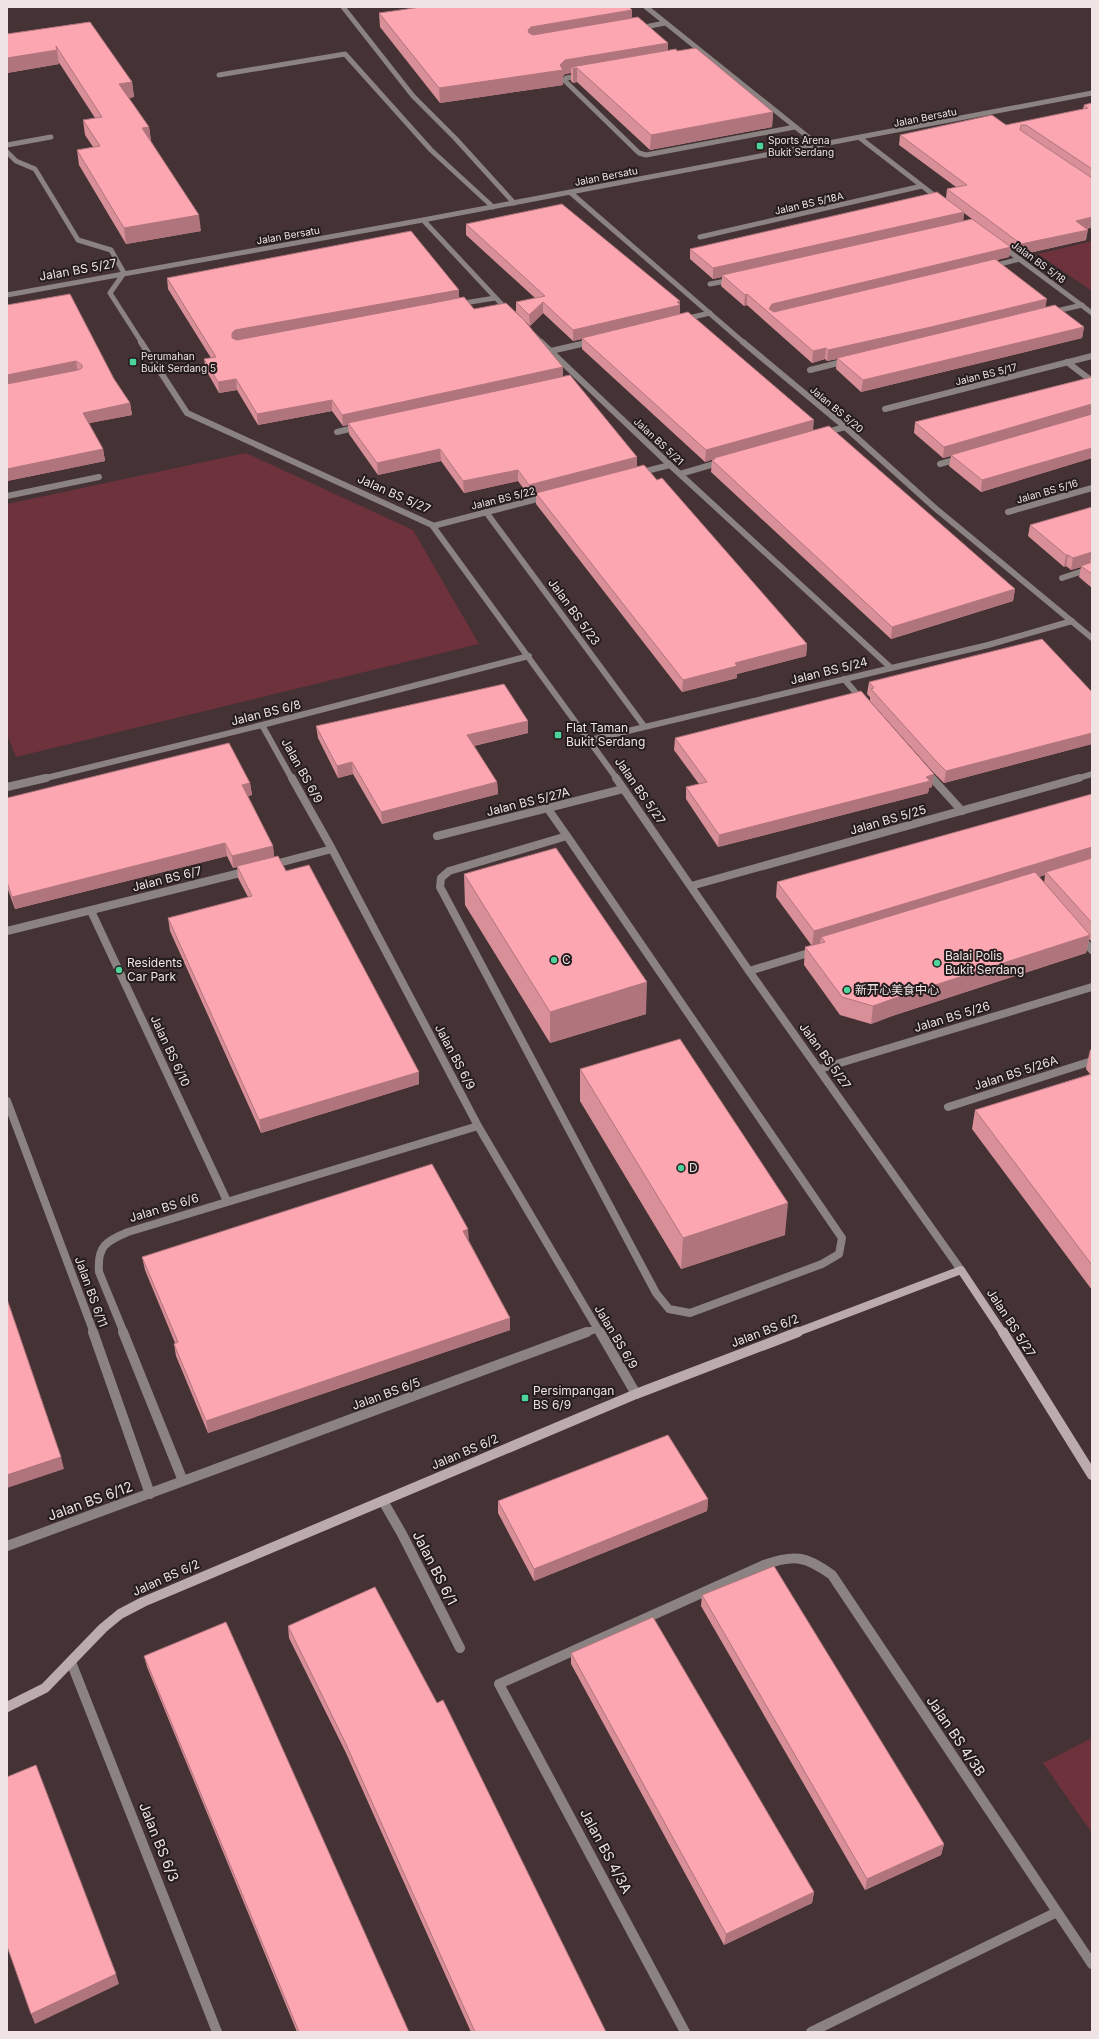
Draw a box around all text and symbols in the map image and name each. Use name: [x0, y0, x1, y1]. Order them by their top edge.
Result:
street label: Jalan Bersatu: [892, 105, 958, 129]
place label: Sports Arena Bukit Serdang: [768, 134, 834, 158]
marker: Sports Arena Bukit Serdang: [755, 141, 765, 151]
street label: Jalan Bersatu: [573, 164, 639, 188]
street label: Jalan BS 5/18A: [773, 189, 845, 217]
street label: Jalan Bersatu: [255, 223, 321, 246]
street label: Jalan BS 5/18: [1010, 238, 1068, 286]
street label: Jalan BS 5/27: [38, 255, 118, 284]
place label: Perumahan Bukit Serdang 5: [141, 350, 216, 374]
marker: Perumahan Bukit Serdang 5: [128, 357, 138, 367]
street label: Jalan BS 5/17: [954, 360, 1018, 387]
street label: Jalan BS 5/20: [808, 383, 866, 435]
street label: Jalan BS 5/21: [632, 415, 686, 467]
street label: Jalan BS 5/27: [355, 471, 433, 516]
street label: Jalan BS 5/16: [1015, 476, 1079, 506]
street label: Jalan BS 5/22: [470, 484, 536, 512]
street label: Jalan BS 5/23: [545, 575, 604, 648]
street label: Jalan BS 5/24: [789, 654, 869, 687]
street label: Jalan BS 6/8: [229, 697, 303, 728]
place label: Flat Taman Bukit Serdang: [566, 720, 645, 749]
marker: Flat Taman Bukit Serdang: [553, 730, 563, 740]
street label: Jalan BS 6/9: [278, 736, 326, 806]
street label: Jalan BS 5/27: [612, 754, 669, 827]
street label: Jalan BS 5/27A: [485, 784, 571, 819]
street label: Jalan BS 5/25: [848, 801, 928, 838]
street label: Jalan BS 6/7: [131, 863, 203, 894]
place label: Balai Polis Bukit Serdang: [945, 948, 1024, 977]
place label: C: [562, 952, 571, 967]
place label: Residents Car Park: [127, 955, 182, 984]
marker: C: [549, 955, 559, 965]
marker: Balai Polis Bukit Serdang: [932, 958, 942, 968]
marker: Residents Car Park: [114, 965, 124, 975]
place label: 新开心美食中心: [855, 982, 939, 997]
marker: 新开心美食中心: [842, 985, 852, 995]
street label: Jalan BS 5/26: [912, 998, 992, 1035]
street label: Jalan BS 6/10: [147, 1013, 193, 1089]
street label: Jalan BS 5/27: [796, 1020, 855, 1092]
street label: Jalan BS 6/9: [432, 1022, 479, 1092]
street label: Jalan BS 5/26A: [972, 1052, 1060, 1093]
place label: D: [689, 1160, 698, 1175]
marker: D: [676, 1163, 686, 1173]
street label: Jalan BS 6/6: [127, 1190, 200, 1225]
street label: Jalan BS 6/11: [72, 1254, 111, 1329]
street label: Jalan BS 5/27: [984, 1286, 1039, 1360]
street label: Jalan BS 6/9: [591, 1302, 641, 1371]
street label: Jalan BS 6/2: [729, 1311, 801, 1350]
street label: Jalan BS 6/5: [350, 1374, 422, 1413]
place label: Persimpangan BS 6/9: [533, 1383, 614, 1412]
marker: Persimpangan BS 6/9: [520, 1393, 530, 1403]
street label: Jalan BS 6/2: [429, 1431, 501, 1472]
street label: Jalan BS 6/12: [45, 1477, 135, 1524]
street label: Jalan BS 6/1: [410, 1528, 461, 1608]
street label: Jalan BS 6/2: [130, 1556, 202, 1599]
street label: Jalan BS 4/3B: [923, 1692, 990, 1779]
street label: Jalan BS 6/3: [136, 1800, 183, 1884]
street label: Jalan BS 4/3A: [577, 1805, 636, 1896]

